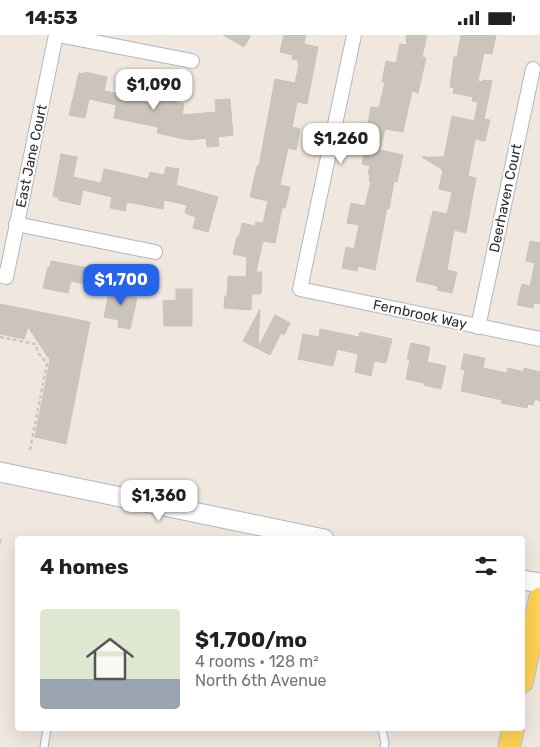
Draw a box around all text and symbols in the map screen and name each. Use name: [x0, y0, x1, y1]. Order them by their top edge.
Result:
text: 14:53: [25, 6, 78, 29]
pin: $1,090: [113, 69, 195, 111]
text: $1,090: [127, 75, 182, 94]
street label: East Jane Court: [12, 102, 51, 209]
pin: $1,260: [300, 123, 382, 165]
text: $1,260: [314, 129, 368, 148]
street label: Deerhaven Court: [486, 142, 525, 254]
pin: $1,700: [80, 263, 162, 306]
text: $1,700: [94, 270, 148, 289]
street label: Fernbrook Way: [371, 296, 469, 333]
pin: $1,360: [118, 479, 200, 522]
text: $1,360: [132, 486, 186, 505]
icon: filters: [472, 552, 500, 580]
text: 4 homes: [40, 554, 129, 579]
text: $1,700/mo: [195, 627, 307, 652]
icon: home: [80, 629, 140, 689]
text: 4 rooms · 128 m²: [195, 652, 319, 671]
text: North 6th Avenue: [195, 671, 327, 690]

